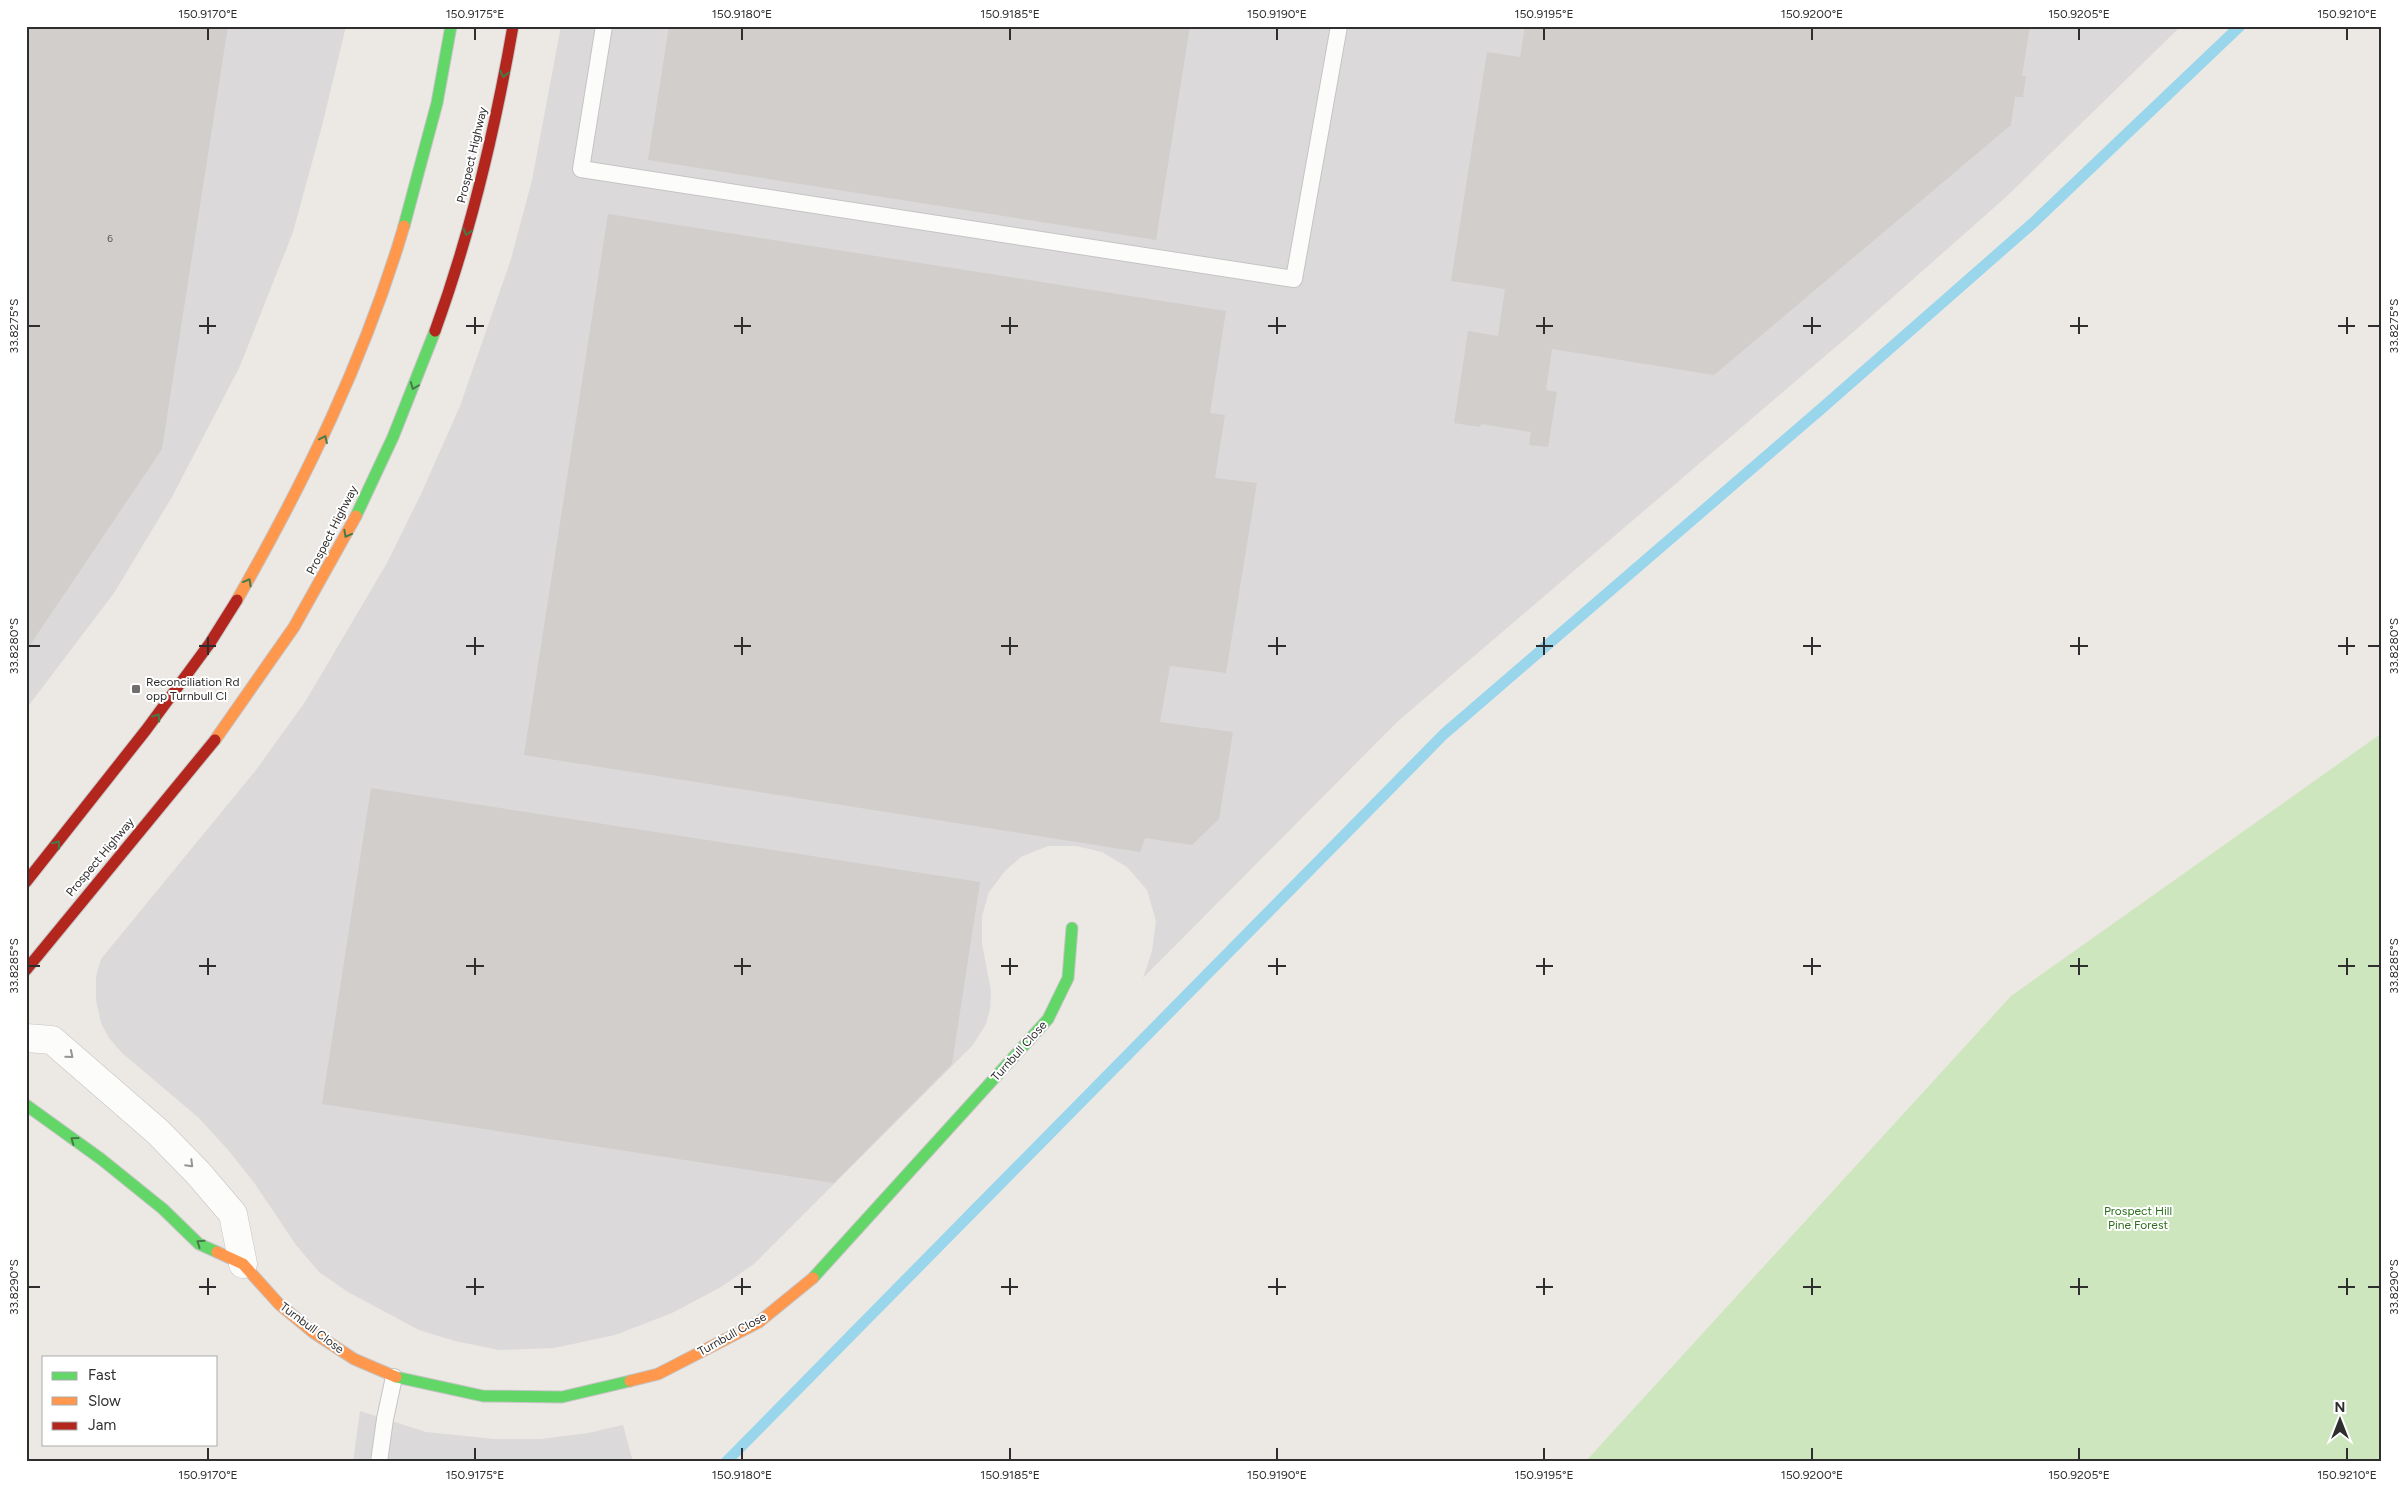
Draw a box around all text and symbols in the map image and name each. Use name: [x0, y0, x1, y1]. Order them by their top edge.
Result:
text: 150.9170°E: [178, 7, 238, 21]
text: 150.9175°E: [446, 7, 504, 21]
text: 150.9180°E: [712, 7, 772, 21]
text: 150.9185°E: [980, 7, 1040, 21]
text: 150.9190°E: [1247, 7, 1307, 21]
text: 150.9195°E: [1514, 7, 1574, 21]
text: 150.9200°E: [1781, 7, 1843, 21]
text: 150.9205°E: [2048, 7, 2110, 21]
text: 150.9210°E: [2317, 7, 2377, 21]
one-way arrow: [500, 70, 510, 79]
street label: Prospect Highway: [454, 105, 490, 204]
one-way arrow: [462, 228, 472, 236]
house number: 6: [107, 232, 113, 245]
text: 33.8275°S: [7, 299, 21, 353]
text: 33.8275°S: [2387, 299, 2401, 353]
one-way arrow: [410, 381, 421, 390]
one-way arrow: [318, 435, 328, 444]
street label: Prospect Highway: [303, 482, 361, 577]
one-way arrow: [343, 528, 353, 537]
one-way arrow: [242, 578, 252, 587]
text: 33.8280°S: [7, 618, 21, 674]
text: 33.8280°S: [2387, 618, 2401, 674]
place label: Reconciliation Rd opp Turnbull Cl: [146, 675, 240, 703]
marker: Reconciliation Rd opp Turnbull Cl: [130, 683, 142, 695]
one-way arrow: [151, 713, 160, 723]
street label: Prospect Highway: [63, 814, 137, 899]
one-way arrow: [51, 841, 59, 850]
text: 33.8285°S: [7, 938, 21, 994]
text: 33.8285°S: [2387, 938, 2401, 994]
street label: Turnbull Close: [988, 1018, 1050, 1084]
one-way arrow: [64, 1049, 73, 1058]
one-way arrow: [70, 1137, 80, 1146]
one-way arrow: [184, 1158, 193, 1167]
park label: Prospect Hill Pine Forest: [2104, 1204, 2172, 1232]
one-way arrow: [196, 1240, 205, 1249]
text: 33.8290°S: [7, 1259, 21, 1315]
text: 33.8290°S: [2387, 1259, 2401, 1315]
street label: Turnbull Close: [277, 1300, 347, 1357]
street label: Turnbull Close: [695, 1309, 769, 1359]
legend: [42, 1356, 218, 1446]
text: Fast: [88, 1366, 117, 1384]
text: Slow: [88, 1392, 121, 1410]
north arrow: [2316, 1396, 2366, 1446]
text: N: [2335, 1399, 2345, 1416]
text: Jam: [88, 1416, 116, 1434]
text: 150.9170°E: [178, 1468, 238, 1482]
text: 150.9175°E: [446, 1468, 504, 1482]
text: 150.9180°E: [712, 1468, 772, 1482]
text: 150.9185°E: [980, 1468, 1040, 1482]
text: 150.9190°E: [1247, 1468, 1307, 1482]
text: 150.9195°E: [1514, 1468, 1574, 1482]
text: 150.9200°E: [1781, 1468, 1843, 1482]
text: 150.9205°E: [2048, 1468, 2110, 1482]
text: 150.9210°E: [2317, 1468, 2377, 1482]

